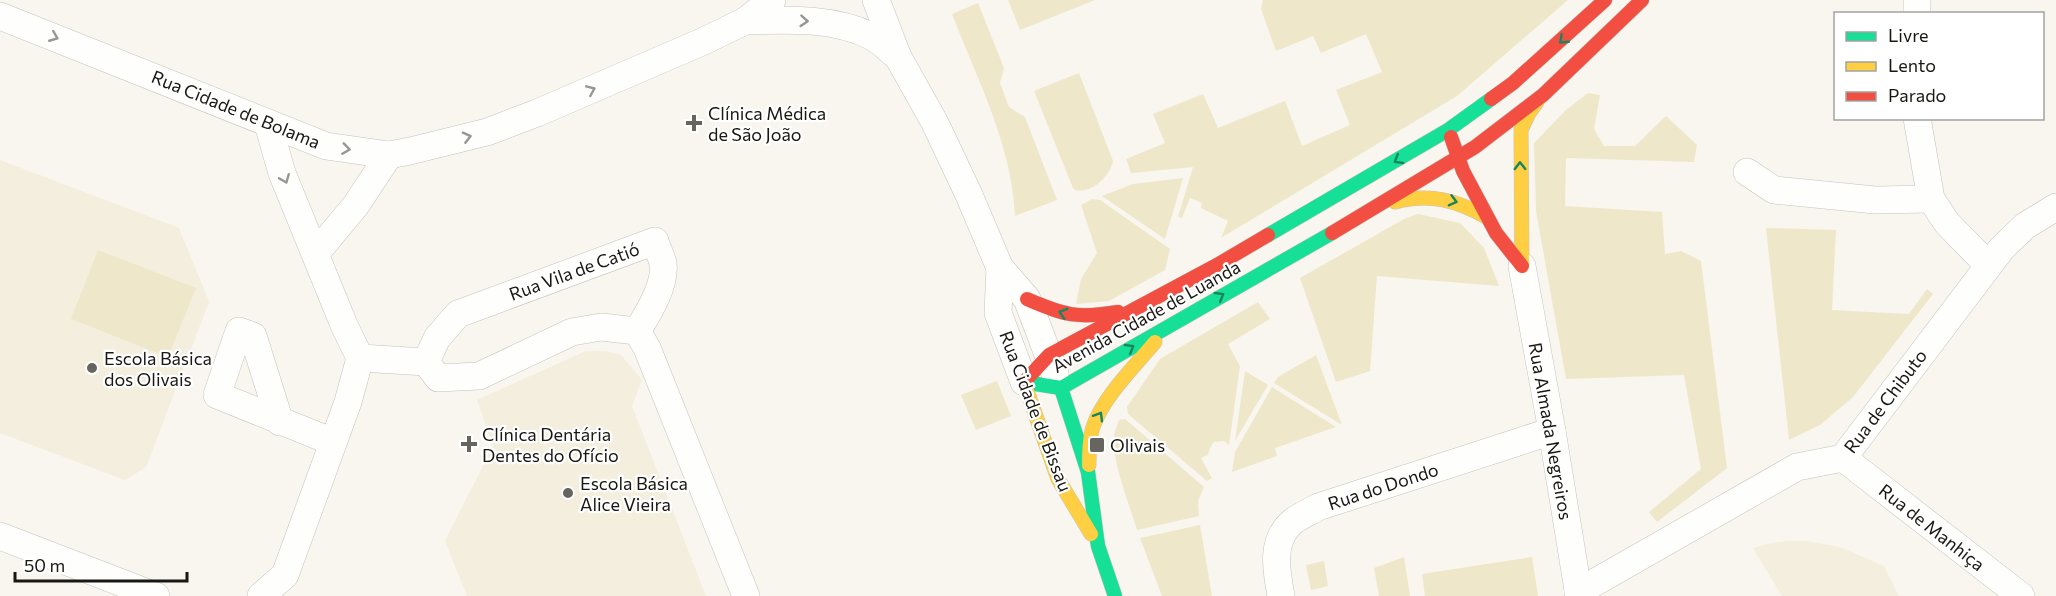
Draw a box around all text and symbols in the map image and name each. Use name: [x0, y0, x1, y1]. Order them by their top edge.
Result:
legend: [1834, 12, 2044, 120]
one-way arrow: [799, 14, 808, 27]
text: Livre: [1888, 24, 1929, 46]
one-way arrow: [48, 30, 59, 42]
one-way arrow: [1559, 33, 1569, 44]
text: Lento: [1888, 54, 1936, 76]
street label: Rua Cidade de Bolama: [149, 65, 323, 153]
text: Parado: [1888, 84, 1946, 106]
one-way arrow: [585, 85, 596, 97]
place label: Clínica Médica de São João: [708, 102, 826, 145]
marker: Clínica Médica de São João: [685, 114, 703, 132]
one-way arrow: [462, 132, 472, 145]
one-way arrow: [342, 142, 351, 154]
one-way arrow: [1394, 153, 1404, 164]
one-way arrow: [1514, 161, 1526, 170]
one-way arrow: [278, 173, 290, 184]
one-way arrow: [1447, 194, 1458, 206]
street label: Rua Vila de Catió: [506, 237, 642, 305]
street label: Avenida Cidade de Luanda: [1048, 255, 1244, 377]
one-way arrow: [1214, 292, 1224, 304]
one-way arrow: [1058, 308, 1069, 320]
street label: Rua Cidade de Bissau: [995, 328, 1077, 494]
street label: Rua Almada Negreiros: [1525, 341, 1577, 521]
one-way arrow: [1124, 344, 1134, 355]
street label: Rua de Chibuto: [1839, 345, 1931, 457]
place label: Escola Básica dos Olivais: [104, 347, 212, 390]
marker: Escola Básica dos Olivais: [85, 361, 99, 375]
one-way arrow: [1092, 412, 1103, 422]
place label: Clínica Dentária Dentes do Ofício: [482, 423, 619, 466]
place label: Olivais: [1110, 434, 1165, 456]
marker: Clínica Dentária Dentes do Ofício: [460, 435, 478, 453]
marker: Olivais: [1088, 436, 1106, 454]
street label: Rua do Dondo: [1325, 458, 1441, 514]
place label: Escola Básica Alice Vieira: [580, 472, 688, 515]
street label: Rua de Manhiça: [1875, 479, 1989, 575]
marker: Escola Básica Alice Vieira: [561, 486, 575, 500]
scale bar: [15, 545, 188, 583]
text: 50 m: [24, 554, 65, 576]

